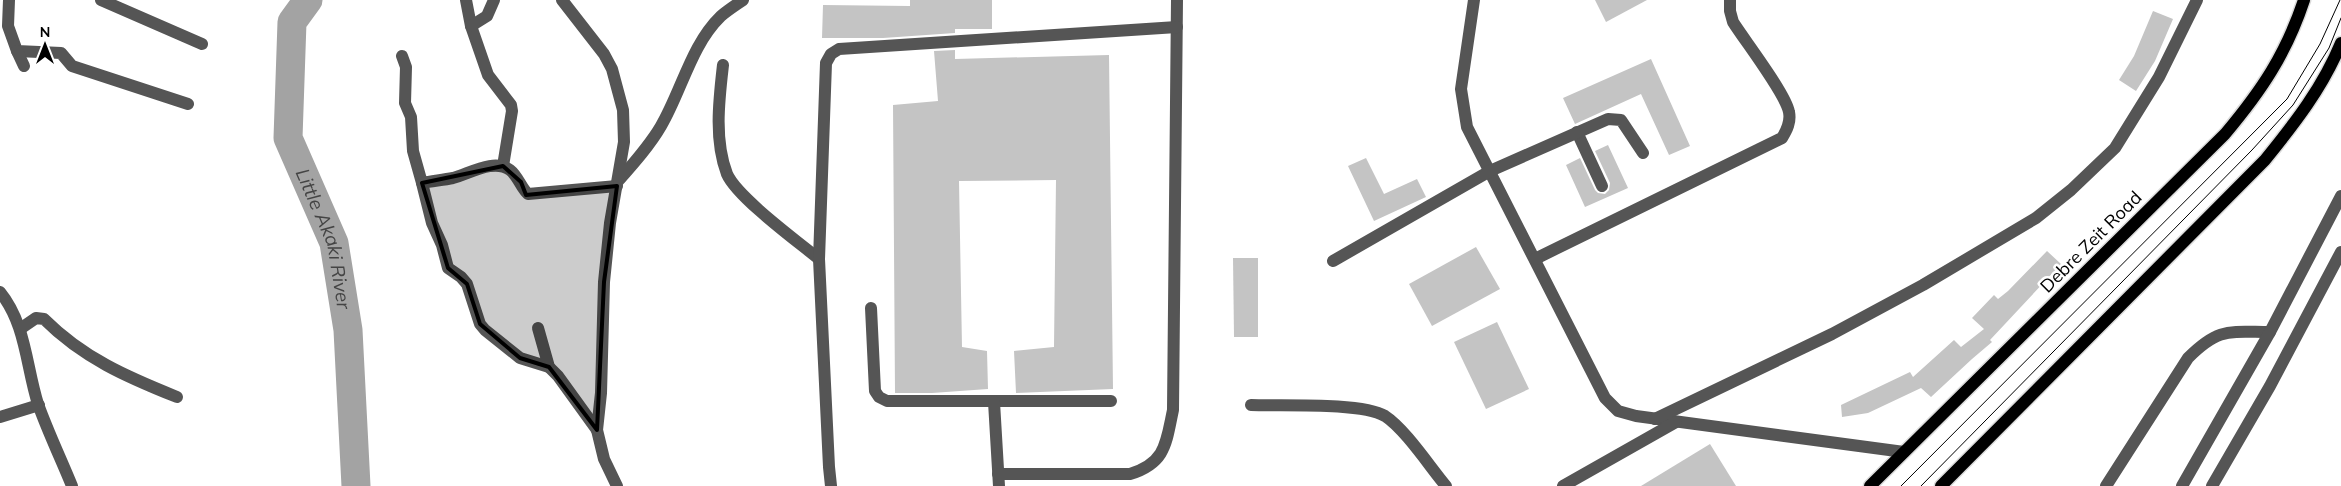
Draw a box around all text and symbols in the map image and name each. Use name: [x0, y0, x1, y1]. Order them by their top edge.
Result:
north arrow: [20, 20, 70, 70]
text: N: [40, 23, 50, 41]
water label: Little Akaki River: [291, 165, 357, 312]
street label: Debre Zeit Road: [2035, 186, 2146, 297]

